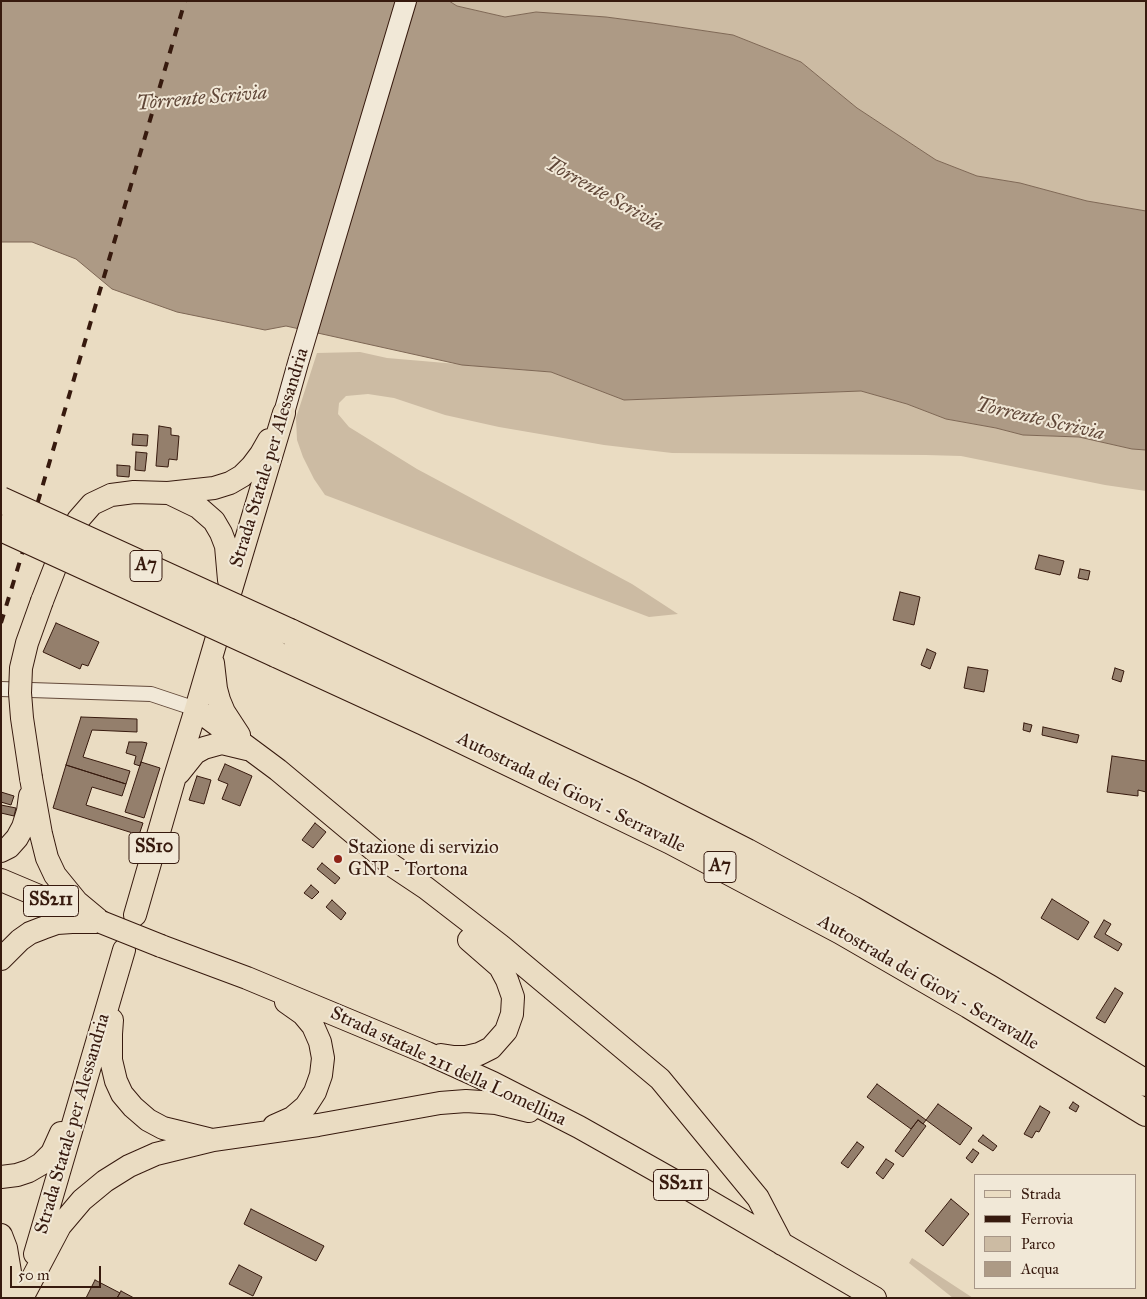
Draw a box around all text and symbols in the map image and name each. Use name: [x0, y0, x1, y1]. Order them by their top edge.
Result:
water label: Torrente Scrivia: [136, 81, 268, 117]
water label: Torrente Scrivia: [541, 153, 667, 237]
street label: Strada Statale per Alessandria: [226, 345, 314, 571]
water label: Torrente Scrivia: [973, 394, 1107, 446]
road number: A7: [130, 550, 162, 582]
street label: Autostrada dei Giovi - Serravalle: [453, 728, 689, 858]
road number: SS10: [129, 832, 179, 864]
place label: Stazione di servizio GNP - Tortona: [348, 837, 499, 881]
road number: A7: [704, 852, 736, 882]
marker: Stazione di servizio GNP - Tortona: [332, 853, 344, 865]
road number: SS211: [23, 886, 78, 916]
street label: Autostrada dei Giovi - Serravalle: [813, 910, 1043, 1056]
street label: Strada statale 211 della Lomellina: [326, 1002, 570, 1132]
street label: Strada Statale per Alessandria: [31, 1011, 115, 1237]
road number: SS211: [654, 1170, 708, 1200]
legend: [974, 1174, 1137, 1289]
text: Strada: [1021, 1185, 1061, 1203]
text: Ferrovia: [1021, 1210, 1073, 1228]
text: Parco: [1021, 1235, 1055, 1253]
scale bar: [12, 1256, 104, 1288]
text: Acqua: [1021, 1260, 1059, 1278]
text: 50 m: [18, 1266, 50, 1284]

